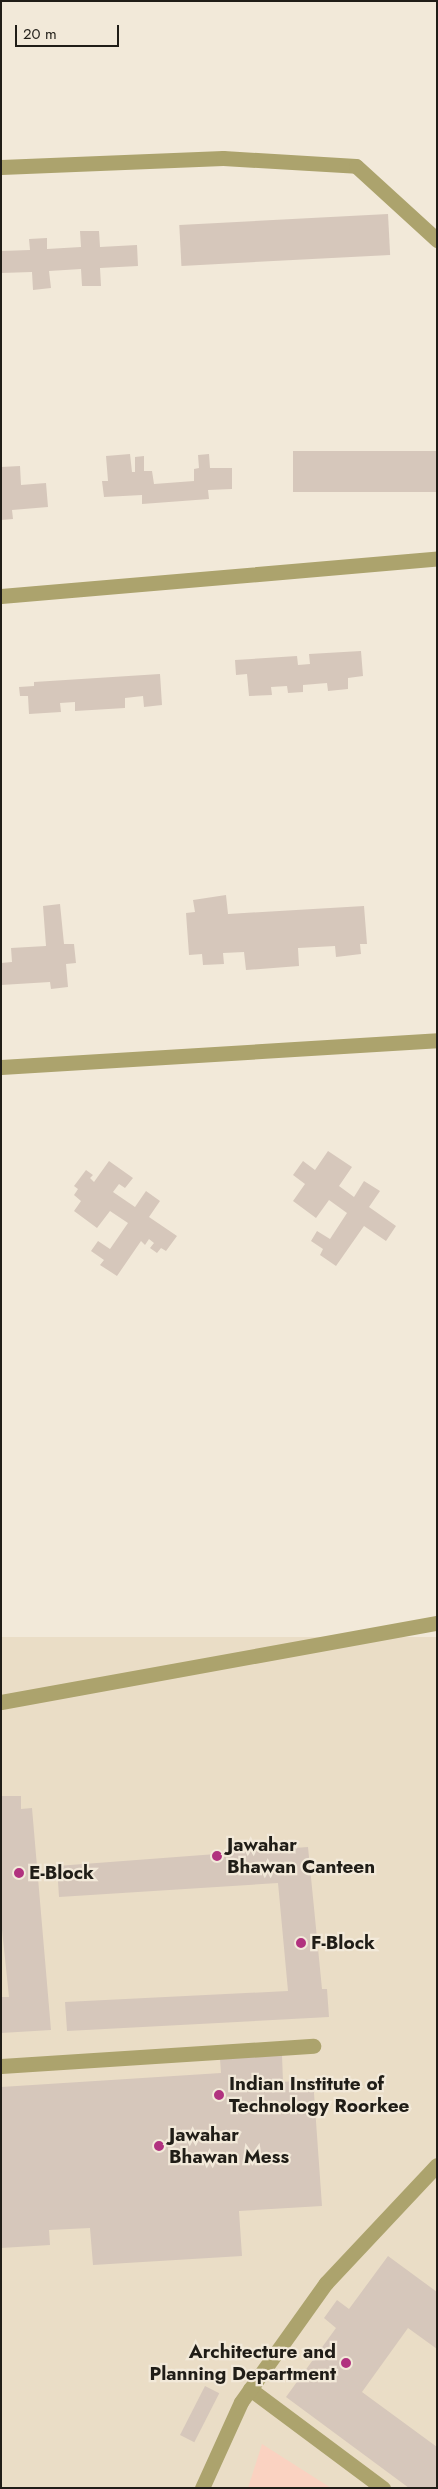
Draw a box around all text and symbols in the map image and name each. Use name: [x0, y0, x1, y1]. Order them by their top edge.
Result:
scale bar: [18, 15, 121, 47]
text: 20 m: [23, 23, 57, 45]
place label: Jawahar Bhawan Canteen: [227, 1834, 375, 1878]
marker: Jawahar Bhawan Canteen: [211, 1850, 223, 1862]
place label: E-Block: [29, 1862, 94, 1884]
marker: E-Block: [13, 1867, 25, 1879]
place label: F-Block: [311, 1932, 375, 1954]
marker: F-Block: [295, 1937, 307, 1949]
place label: Indian Institute of Technology Roorkee: [229, 2073, 409, 2117]
marker: Indian Institute of Technology Roorkee: [213, 2089, 225, 2101]
place label: Jawahar Bhawan Mess: [169, 2124, 289, 2168]
marker: Jawahar Bhawan Mess: [153, 2140, 165, 2152]
place label: Architecture and Planning Department: [149, 2341, 336, 2385]
marker: Architecture and Planning Department: [340, 2357, 352, 2369]

